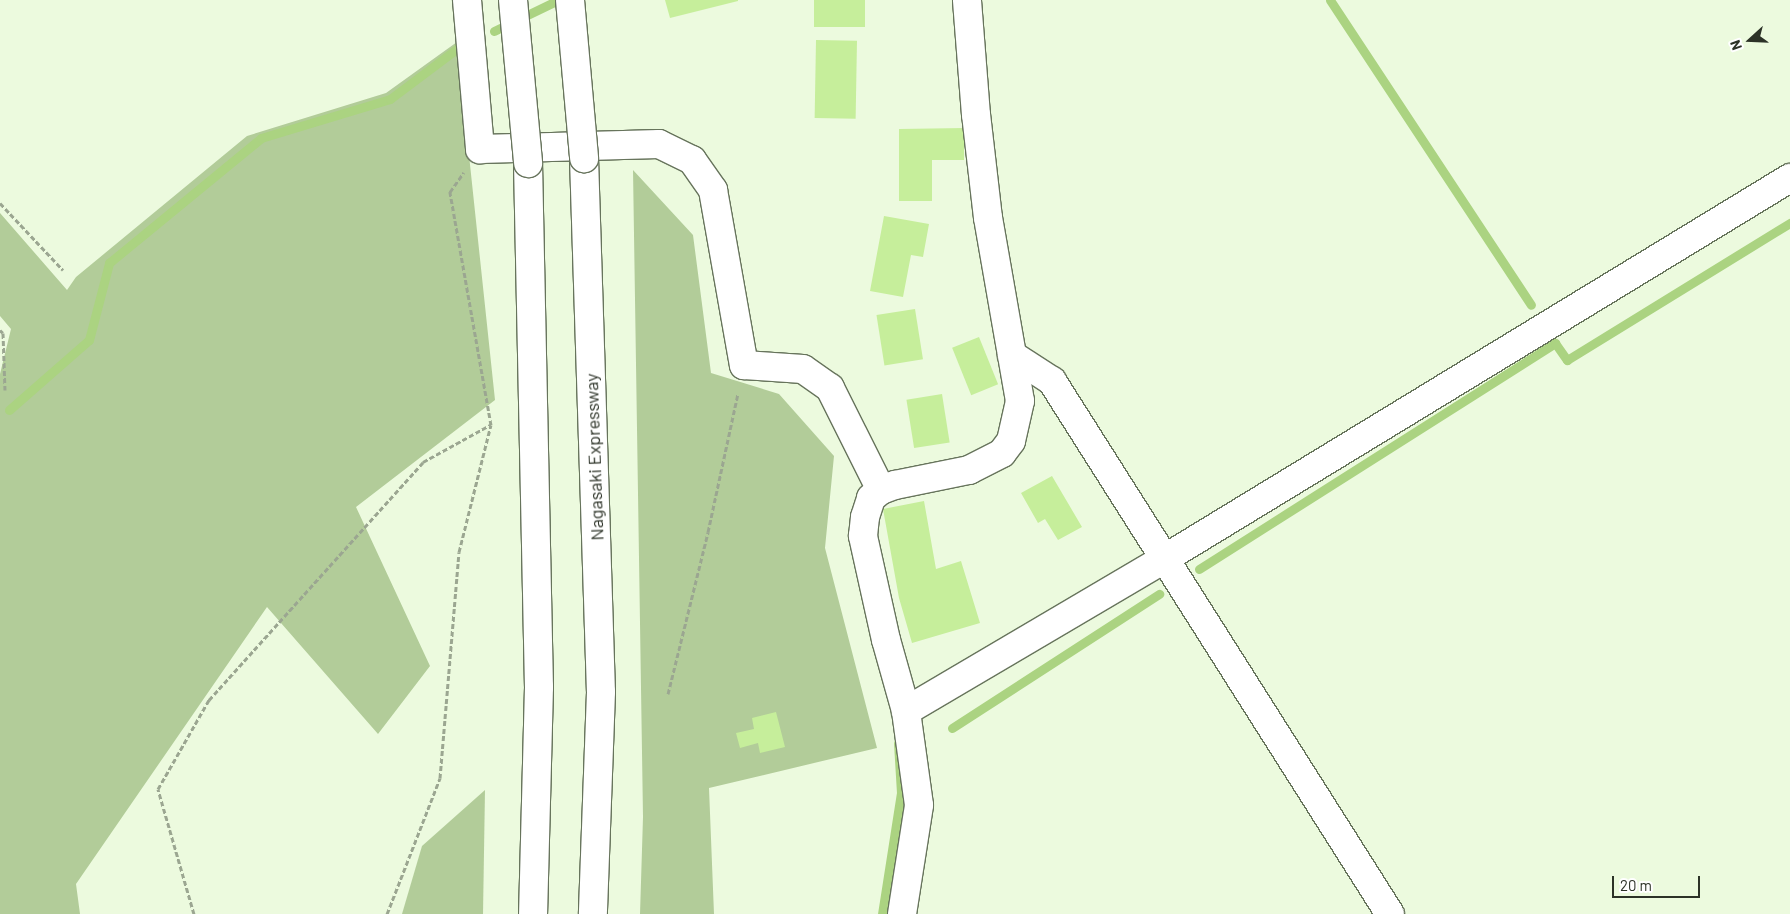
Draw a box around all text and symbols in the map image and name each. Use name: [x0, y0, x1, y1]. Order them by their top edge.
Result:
north arrow: [1725, 15, 1775, 65]
text: N: [1726, 38, 1745, 53]
street label: Nagasaki Expressway: [580, 373, 608, 541]
scale bar: [1615, 866, 1702, 898]
text: 20 m: [1620, 876, 1652, 894]

